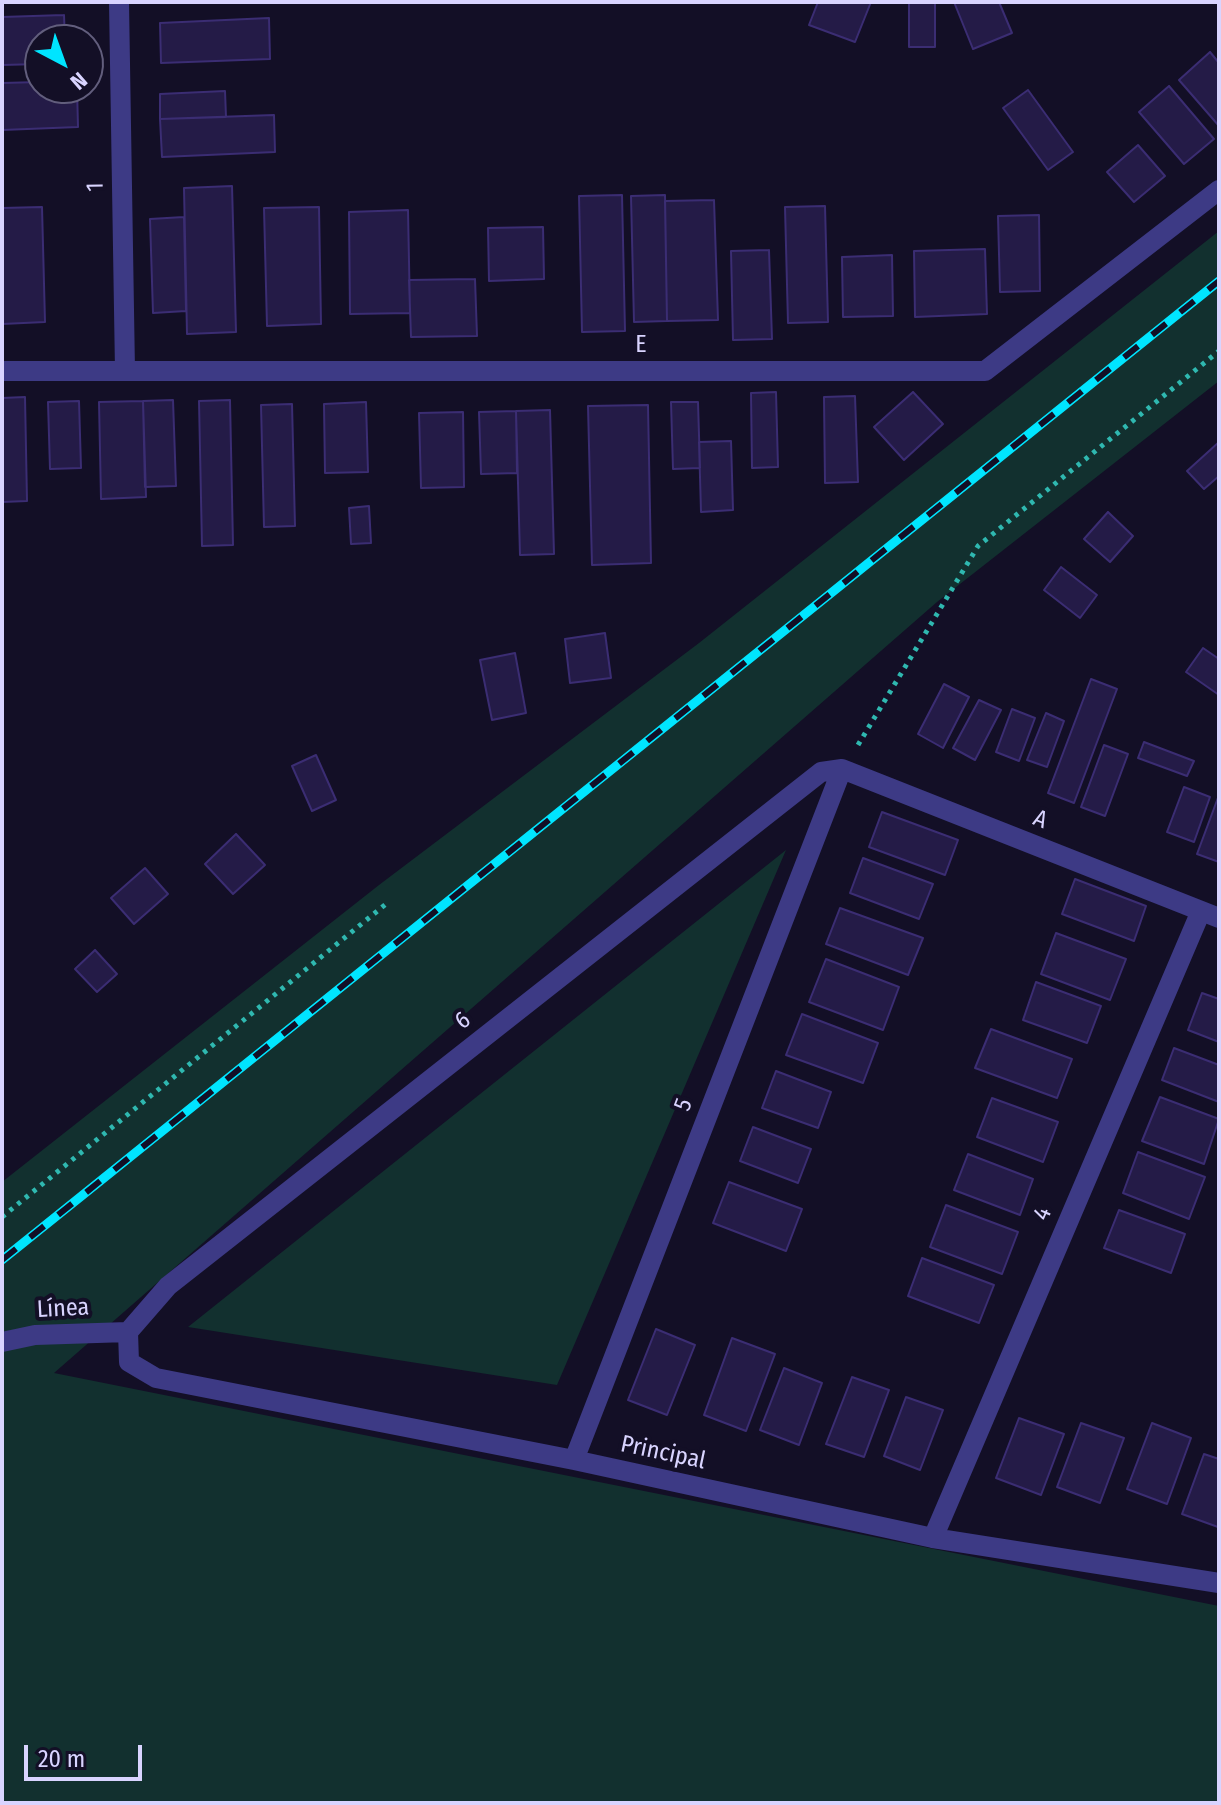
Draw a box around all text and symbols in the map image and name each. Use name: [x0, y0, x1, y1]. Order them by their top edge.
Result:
north arrow: [24, 24, 104, 104]
text: N: [65, 66, 93, 95]
street label: 1: [82, 182, 110, 192]
street label: E: [635, 331, 647, 359]
street label: A: [1029, 804, 1051, 836]
street label: 6: [449, 1006, 477, 1036]
street label: 5: [669, 1095, 699, 1115]
street label: 4: [1027, 1203, 1059, 1225]
street label: Línea: [36, 1293, 90, 1325]
street label: Principal: [618, 1430, 708, 1476]
scale bar: [28, 1729, 146, 1779]
text: 20 m: [38, 1745, 85, 1773]

